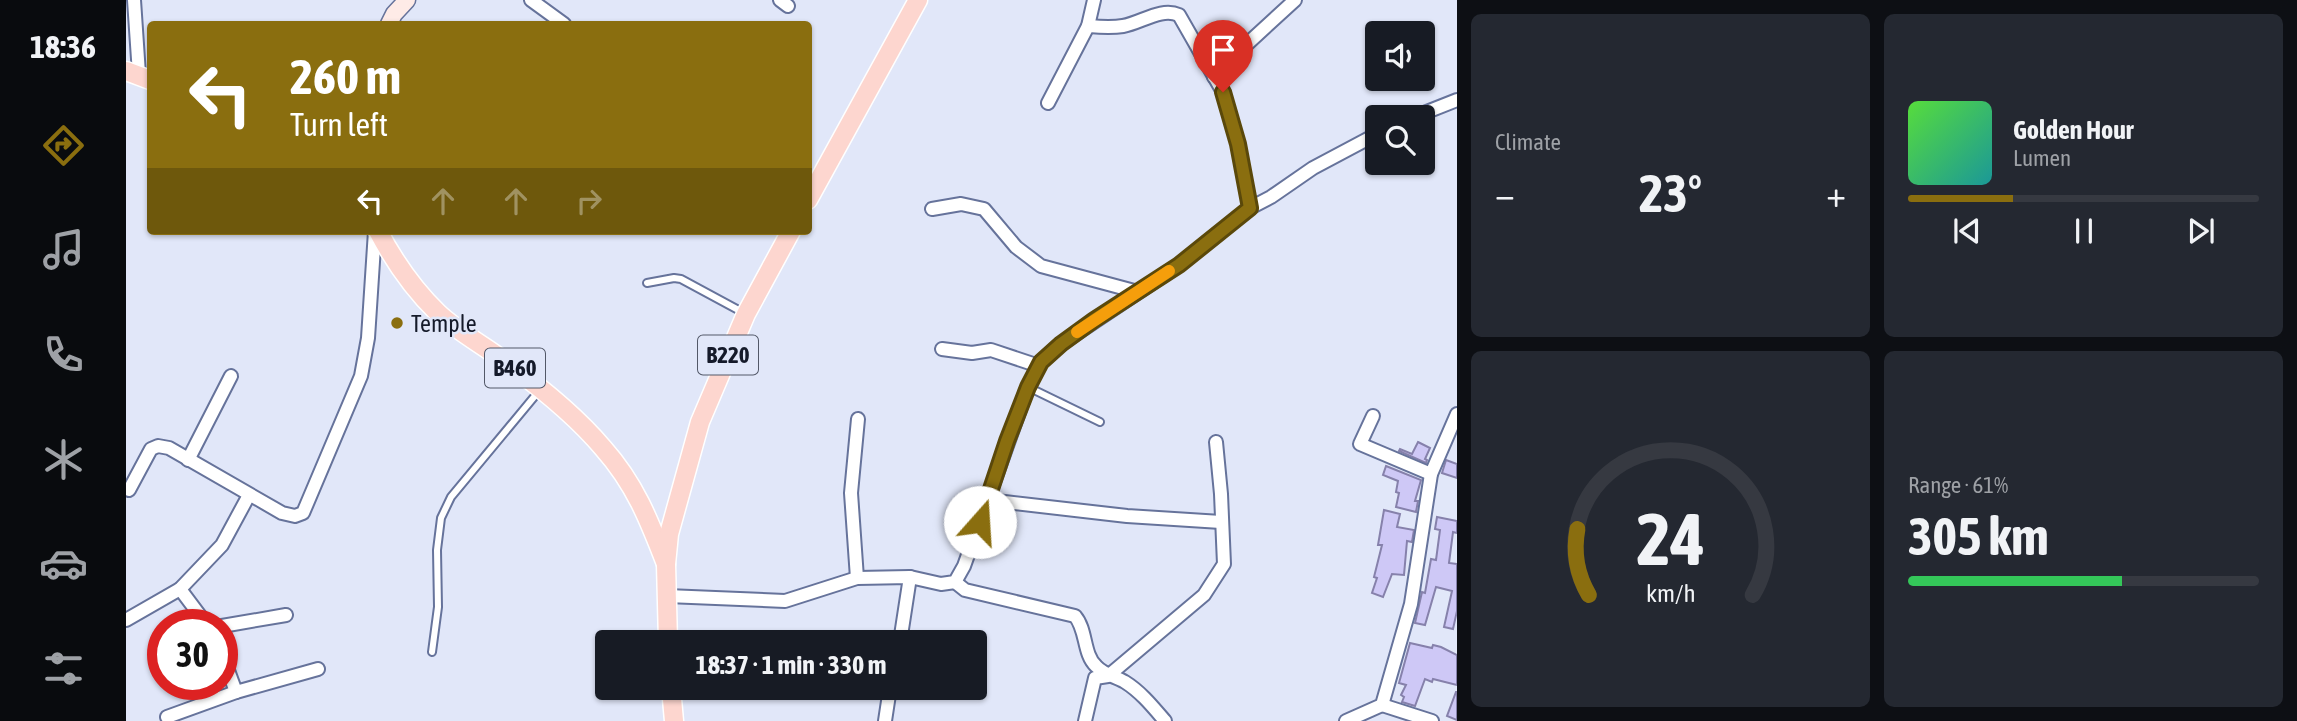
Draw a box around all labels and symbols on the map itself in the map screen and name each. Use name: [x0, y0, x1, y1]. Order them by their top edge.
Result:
pin: [1193, 20, 1253, 92]
place label: Temple: [411, 310, 477, 337]
marker: Temple: [389, 315, 405, 331]
road number: B220: [698, 336, 758, 374]
road number: B460: [485, 348, 545, 388]
position arrow: [943, 485, 1017, 559]
speed limit sign: 30: [147, 609, 238, 700]

